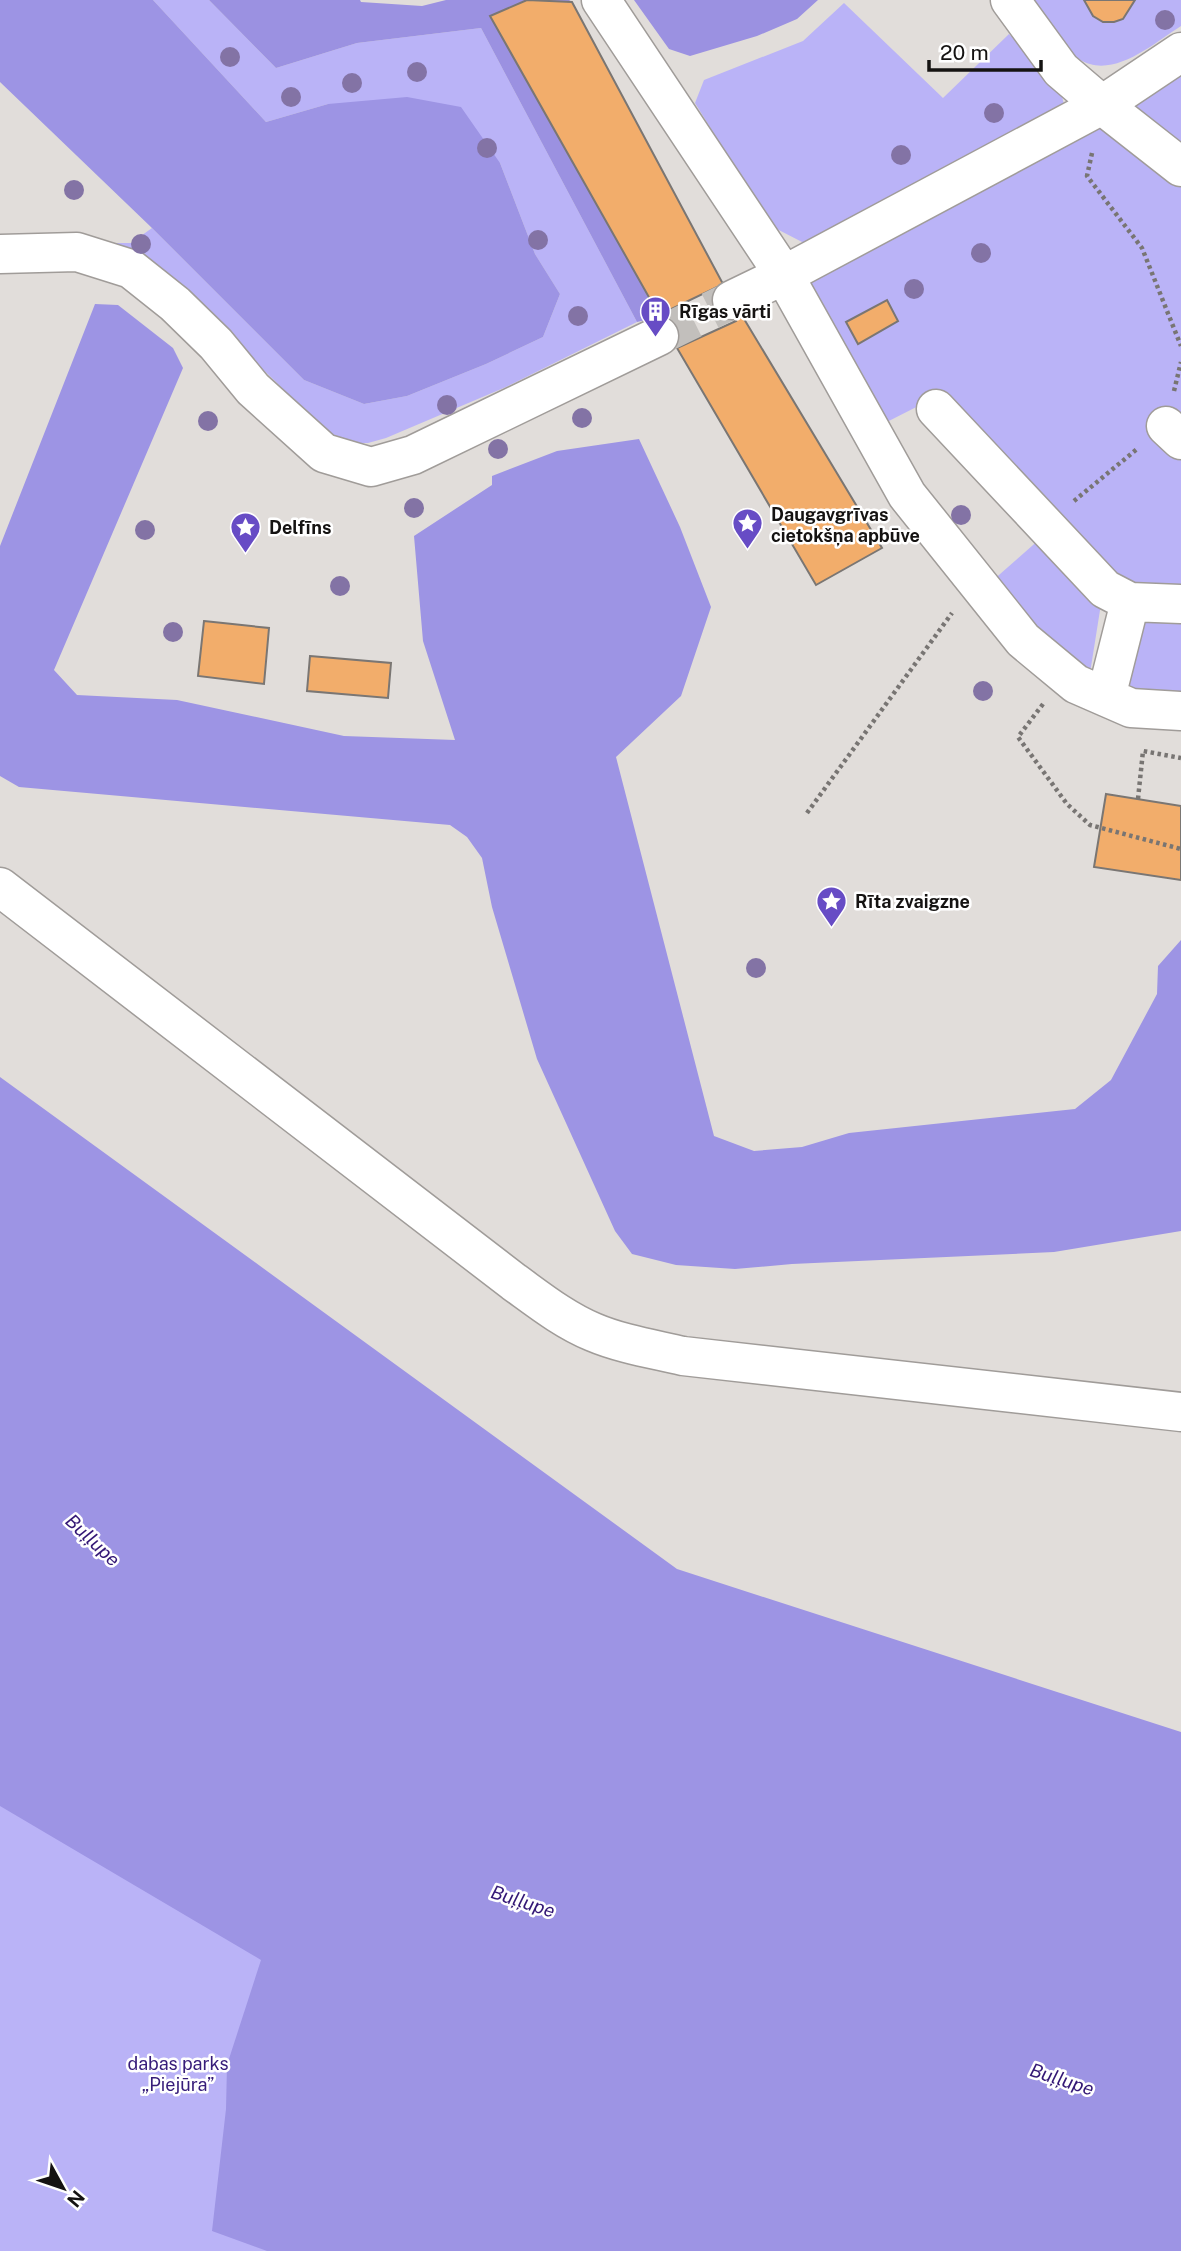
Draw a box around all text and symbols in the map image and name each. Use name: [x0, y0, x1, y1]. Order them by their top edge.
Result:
scale bar: [929, 28, 1041, 72]
text: 20 m: [940, 40, 989, 65]
building icon: Rīgas vārti: [639, 294, 673, 338]
place label: Rīgas vārti: [679, 301, 771, 322]
place label: Daugavgrīvas cietokšņa apbūve: [771, 504, 920, 547]
place icon: Daugavgrīvas cietokšņa apbūve: [731, 507, 765, 551]
place icon: Delfīns: [229, 510, 263, 554]
place label: Delfīns: [269, 517, 331, 538]
place icon: Rīta zvaigzne: [815, 884, 849, 928]
place label: Rīta zvaigzne: [855, 891, 970, 912]
water label: Buļļupe: [61, 1509, 125, 1571]
water label: Buļļupe: [488, 1880, 558, 1922]
park label: dabas parks „Piejūra”: [127, 2053, 229, 2095]
water label: Buļļupe: [1027, 2058, 1097, 2100]
north arrow: [28, 2153, 98, 2223]
text: N: [63, 2186, 89, 2212]

